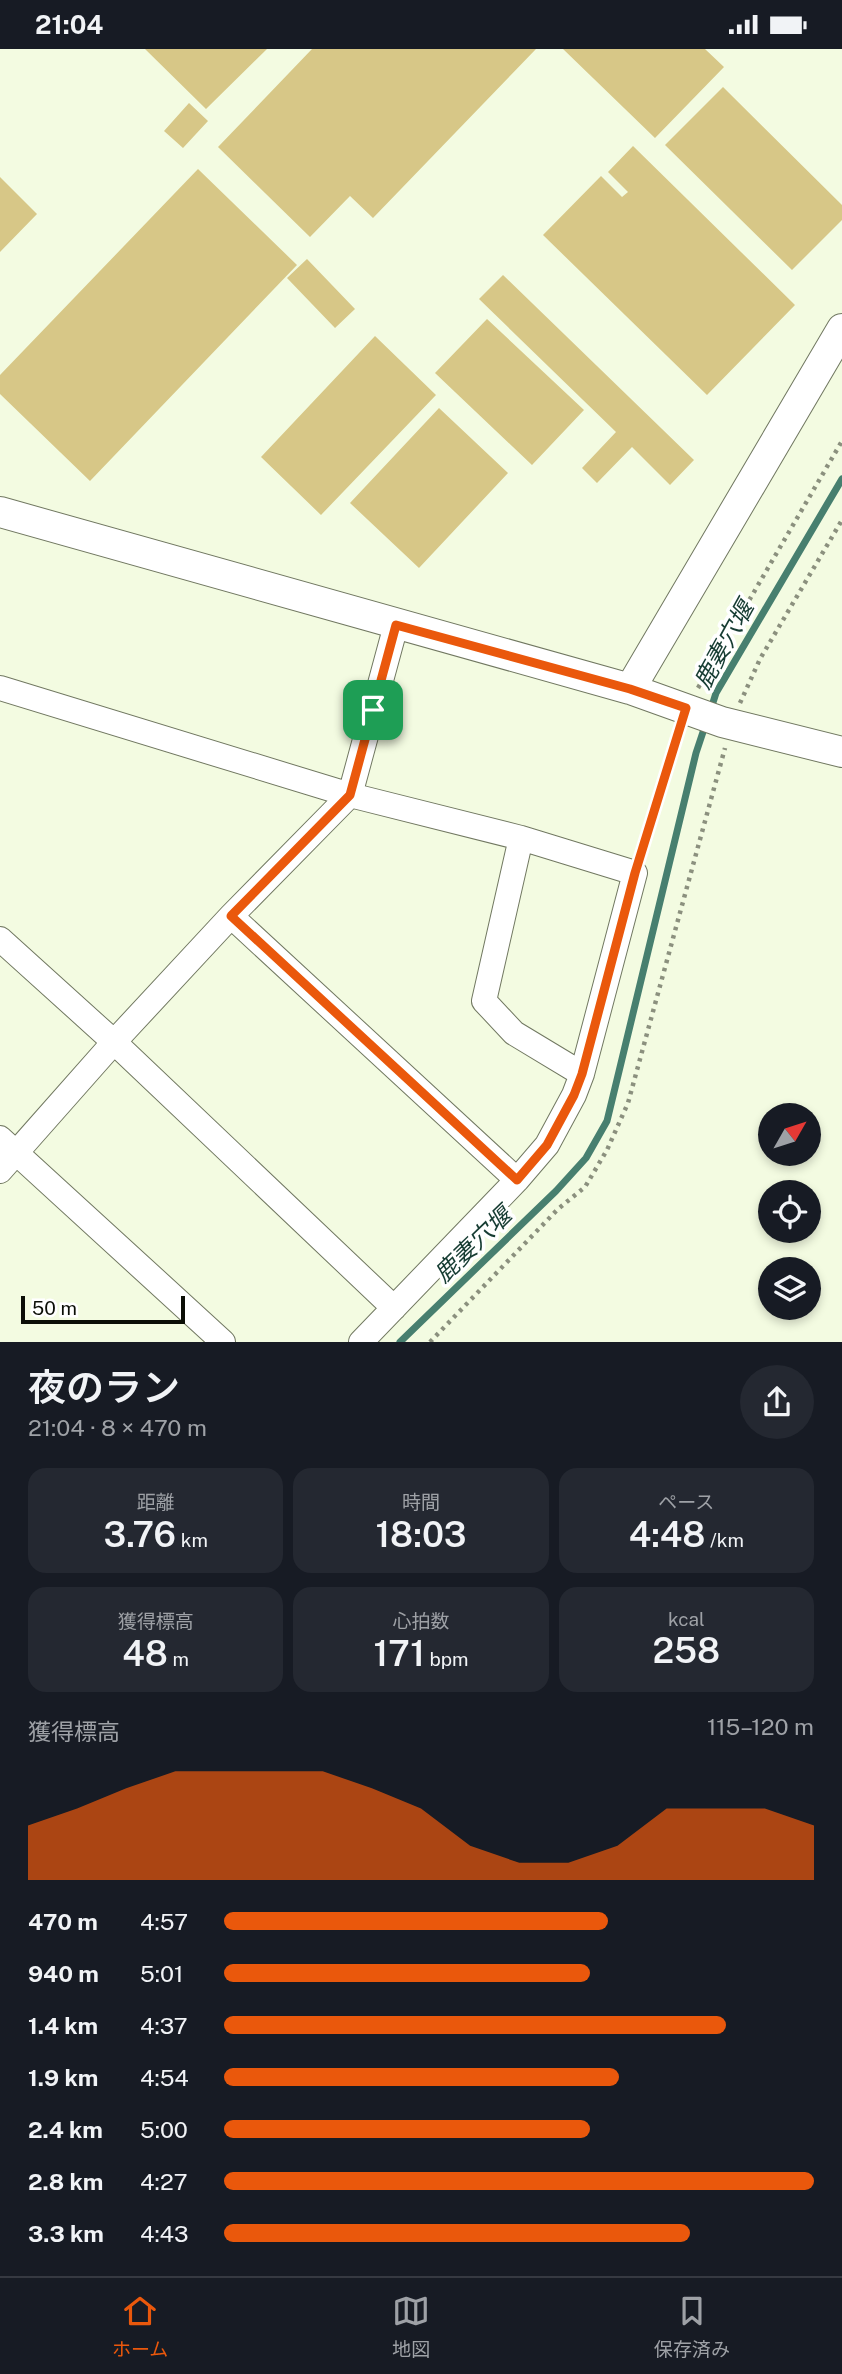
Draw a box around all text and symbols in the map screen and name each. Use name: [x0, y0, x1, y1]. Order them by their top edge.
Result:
text: 21:04: [35, 9, 103, 40]
water label: 鹿妻穴堰: [688, 592, 761, 693]
pin: [343, 680, 403, 740]
icon: arrive: [354, 691, 392, 729]
north arrow: [758, 1103, 821, 1165]
map controls: [758, 1103, 821, 1320]
button: locate: [758, 1180, 821, 1243]
water label: 鹿妻穴堰: [428, 1198, 519, 1288]
button: layers: [758, 1257, 821, 1320]
scale bar: [21, 1293, 186, 1324]
text: 50 m: [32, 1297, 77, 1319]
text: 夜のラン: [28, 1365, 180, 1410]
button: share: [740, 1365, 814, 1439]
text: 21:04 · 8 × 470 m: [28, 1414, 207, 1441]
text: 距離: [137, 1491, 175, 1513]
text: 時間: [402, 1491, 440, 1513]
text: ペース: [658, 1491, 714, 1513]
text: 3.76: [103, 1514, 176, 1555]
text: 18:03: [375, 1514, 467, 1555]
text: 4:48: [629, 1514, 705, 1555]
text: km: [176, 1529, 208, 1551]
text: /km: [705, 1529, 744, 1551]
text: kcal: [668, 1608, 705, 1630]
text: 獲得標高: [118, 1610, 194, 1632]
text: 心拍数: [392, 1610, 450, 1632]
text: 258: [652, 1630, 720, 1671]
text: 48: [122, 1633, 168, 1674]
text: 171: [373, 1633, 425, 1674]
text: m: [168, 1648, 189, 1670]
text: bpm: [425, 1648, 468, 1670]
text: 115–120 m: [707, 1713, 814, 1740]
text: 獲得標高: [28, 1718, 120, 1745]
text: 470 m: [28, 1908, 98, 1935]
text: 4:57: [140, 1908, 188, 1935]
text: 940 m: [28, 1960, 99, 1987]
text: 5:01: [140, 1960, 183, 1987]
text: 1.4 km: [28, 2012, 98, 2039]
text: 4:37: [140, 2012, 188, 2039]
text: 1.9 km: [28, 2064, 98, 2091]
text: 4:54: [140, 2064, 189, 2091]
text: 2.4 km: [28, 2116, 103, 2143]
text: 5:00: [140, 2116, 188, 2143]
text: 2.8 km: [28, 2168, 103, 2195]
text: 4:27: [140, 2168, 188, 2195]
text: 3.3 km: [28, 2220, 104, 2247]
text: 4:43: [140, 2220, 188, 2247]
tab: ホーム: [112, 2292, 168, 2361]
tab: 地図: [392, 2292, 430, 2361]
tab: 保存済み: [654, 2292, 730, 2361]

